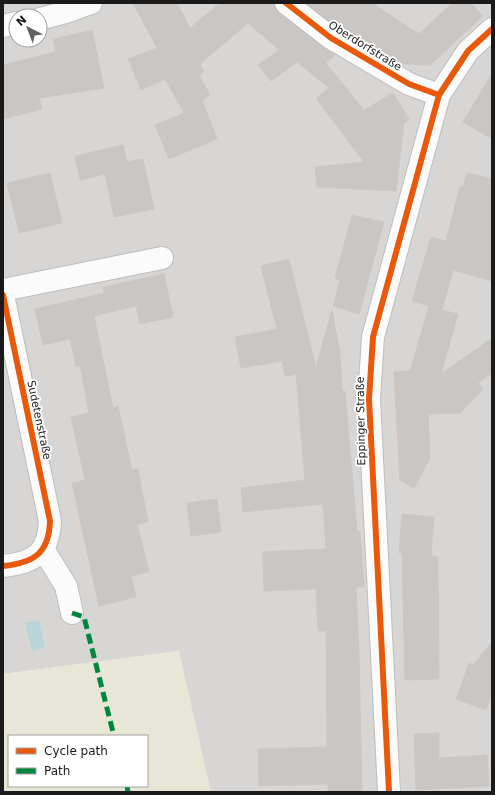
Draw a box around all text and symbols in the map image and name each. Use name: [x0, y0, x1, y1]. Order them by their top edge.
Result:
north arrow: [8, 8, 48, 48]
text: N: [14, 13, 29, 29]
street label: Oberdorfstraße: [326, 18, 404, 74]
street label: Eppinger Straße: [354, 376, 368, 466]
street label: Sudetenstraße: [24, 379, 54, 461]
legend: [8, 735, 148, 787]
text: Cycle path: [44, 744, 108, 758]
text: Path: [44, 764, 70, 778]

